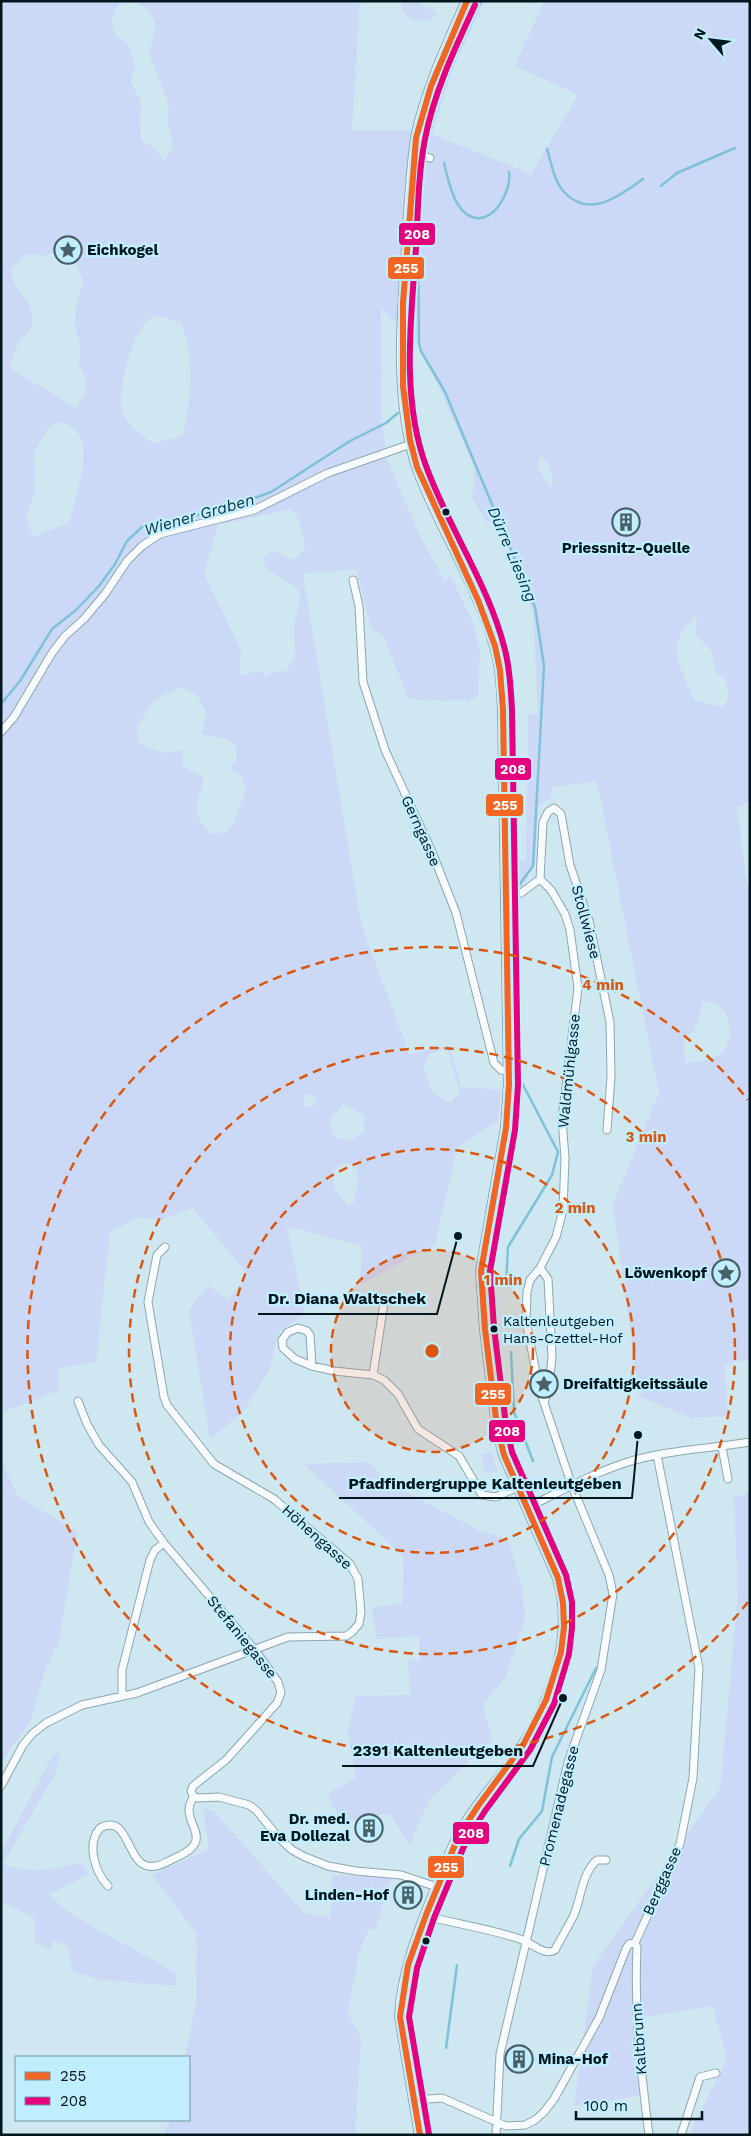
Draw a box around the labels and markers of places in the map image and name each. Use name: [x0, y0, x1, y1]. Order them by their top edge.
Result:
place icon: Eichkogel: [53, 235, 83, 265]
place label: Eichkogel: [87, 241, 159, 259]
unlabelled marker: [441, 507, 451, 517]
building icon: Priessnitz-Quelle: [611, 507, 641, 537]
place label: Priessnitz-Quelle: [562, 539, 691, 557]
place icon: Löwenkopf: [711, 1258, 741, 1288]
place label: Löwenkopf: [624, 1264, 708, 1282]
callout: Dr. Diana Waltschek: [258, 1283, 437, 1314]
place label: Kaltenleutgeben Hans-Czettel-Hof: [503, 1313, 623, 1346]
marker: Kaltenleutgeben Hans-Czettel-Hof: [489, 1324, 499, 1334]
centre of rings: [423, 1342, 441, 1360]
place icon: Dreifaltigkeitssäule: [529, 1369, 559, 1399]
place label: Dreifaltigkeitssäule: [563, 1375, 708, 1393]
callout: Pfadfindergruppe Kaltenleutgeben: [339, 1467, 632, 1498]
callout: 2391 Kaltenleutgeben: [342, 1735, 533, 1766]
place label: Dr. med. Eva Dollezal: [260, 1810, 350, 1845]
building icon: Dr. med. Eva Dollezal: [354, 1813, 384, 1843]
building icon: Linden-Hof: [393, 1880, 423, 1910]
place label: Linden-Hof: [305, 1886, 390, 1904]
unlabelled marker: [421, 1936, 431, 1946]
building icon: Mina-Hof: [504, 2044, 534, 2074]
place label: Mina-Hof: [538, 2050, 609, 2068]

